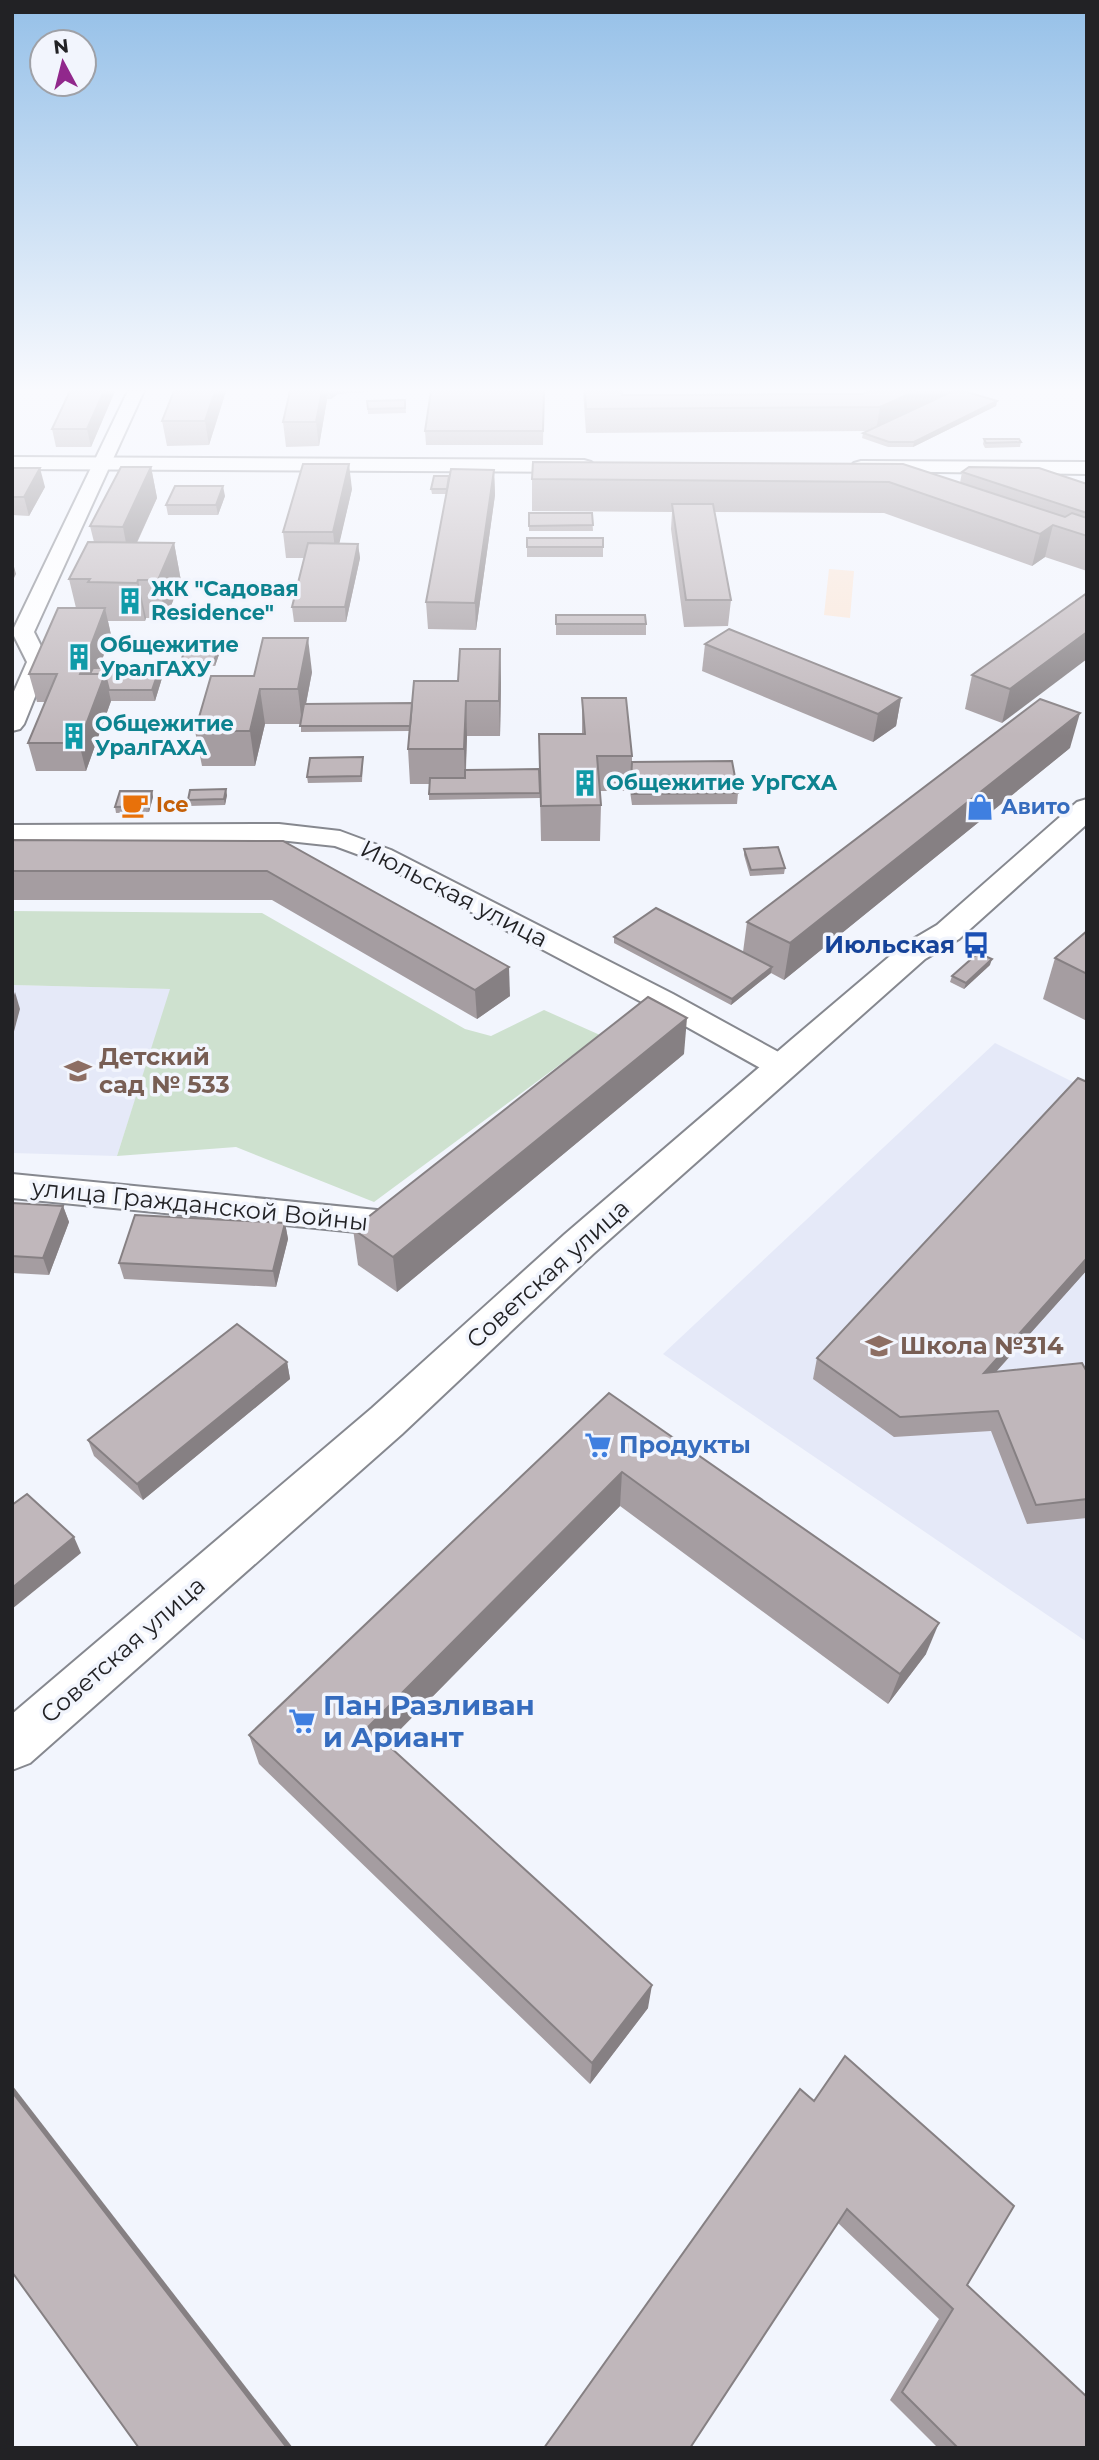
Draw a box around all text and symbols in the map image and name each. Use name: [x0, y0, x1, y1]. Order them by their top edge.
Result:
north arrow: [28, 28, 98, 98]
text: N: [52, 34, 70, 59]
place label: ЖК "Садовая Residence": [151, 576, 299, 625]
building icon: ЖК "Садовая Residence": [115, 586, 145, 616]
place label: Общежитие УралГАХУ: [100, 632, 239, 681]
building icon: Общежитие УралГАХУ: [64, 642, 94, 672]
place label: Общежитие УралГАХА: [95, 711, 234, 760]
building icon: Общежитие УралГАХА: [59, 721, 89, 751]
building icon: Общежитие УрГСХА: [570, 768, 600, 798]
place label: Общежитие УрГСХА: [606, 770, 837, 795]
cafe icon: Ice: [120, 790, 150, 820]
place label: Ice: [156, 792, 188, 817]
shop icon: Авито: [965, 792, 995, 822]
place label: Авито: [1001, 794, 1071, 819]
street label: Июльская улица: [356, 834, 553, 953]
place label: Июльская: [824, 930, 955, 959]
bus stop icon: Июльская: [961, 930, 991, 960]
place label: Детский сад № 533: [99, 1042, 230, 1099]
school or university icon: Детский сад № 533: [63, 1056, 93, 1086]
street label: улица Гражданской Войны: [29, 1172, 370, 1237]
street label: Советская улица: [460, 1193, 635, 1354]
school or university icon: Школа №314: [864, 1331, 894, 1361]
place label: Школа №314: [900, 1331, 1064, 1360]
supermarket icon: Продукты: [583, 1430, 613, 1460]
place label: Продукты: [619, 1430, 751, 1459]
street label: Советская улица: [34, 1570, 211, 1729]
place label: Пан Разливан и Ариант: [323, 1688, 535, 1754]
supermarket icon: Пан Разливан и Ариант: [287, 1706, 317, 1736]

